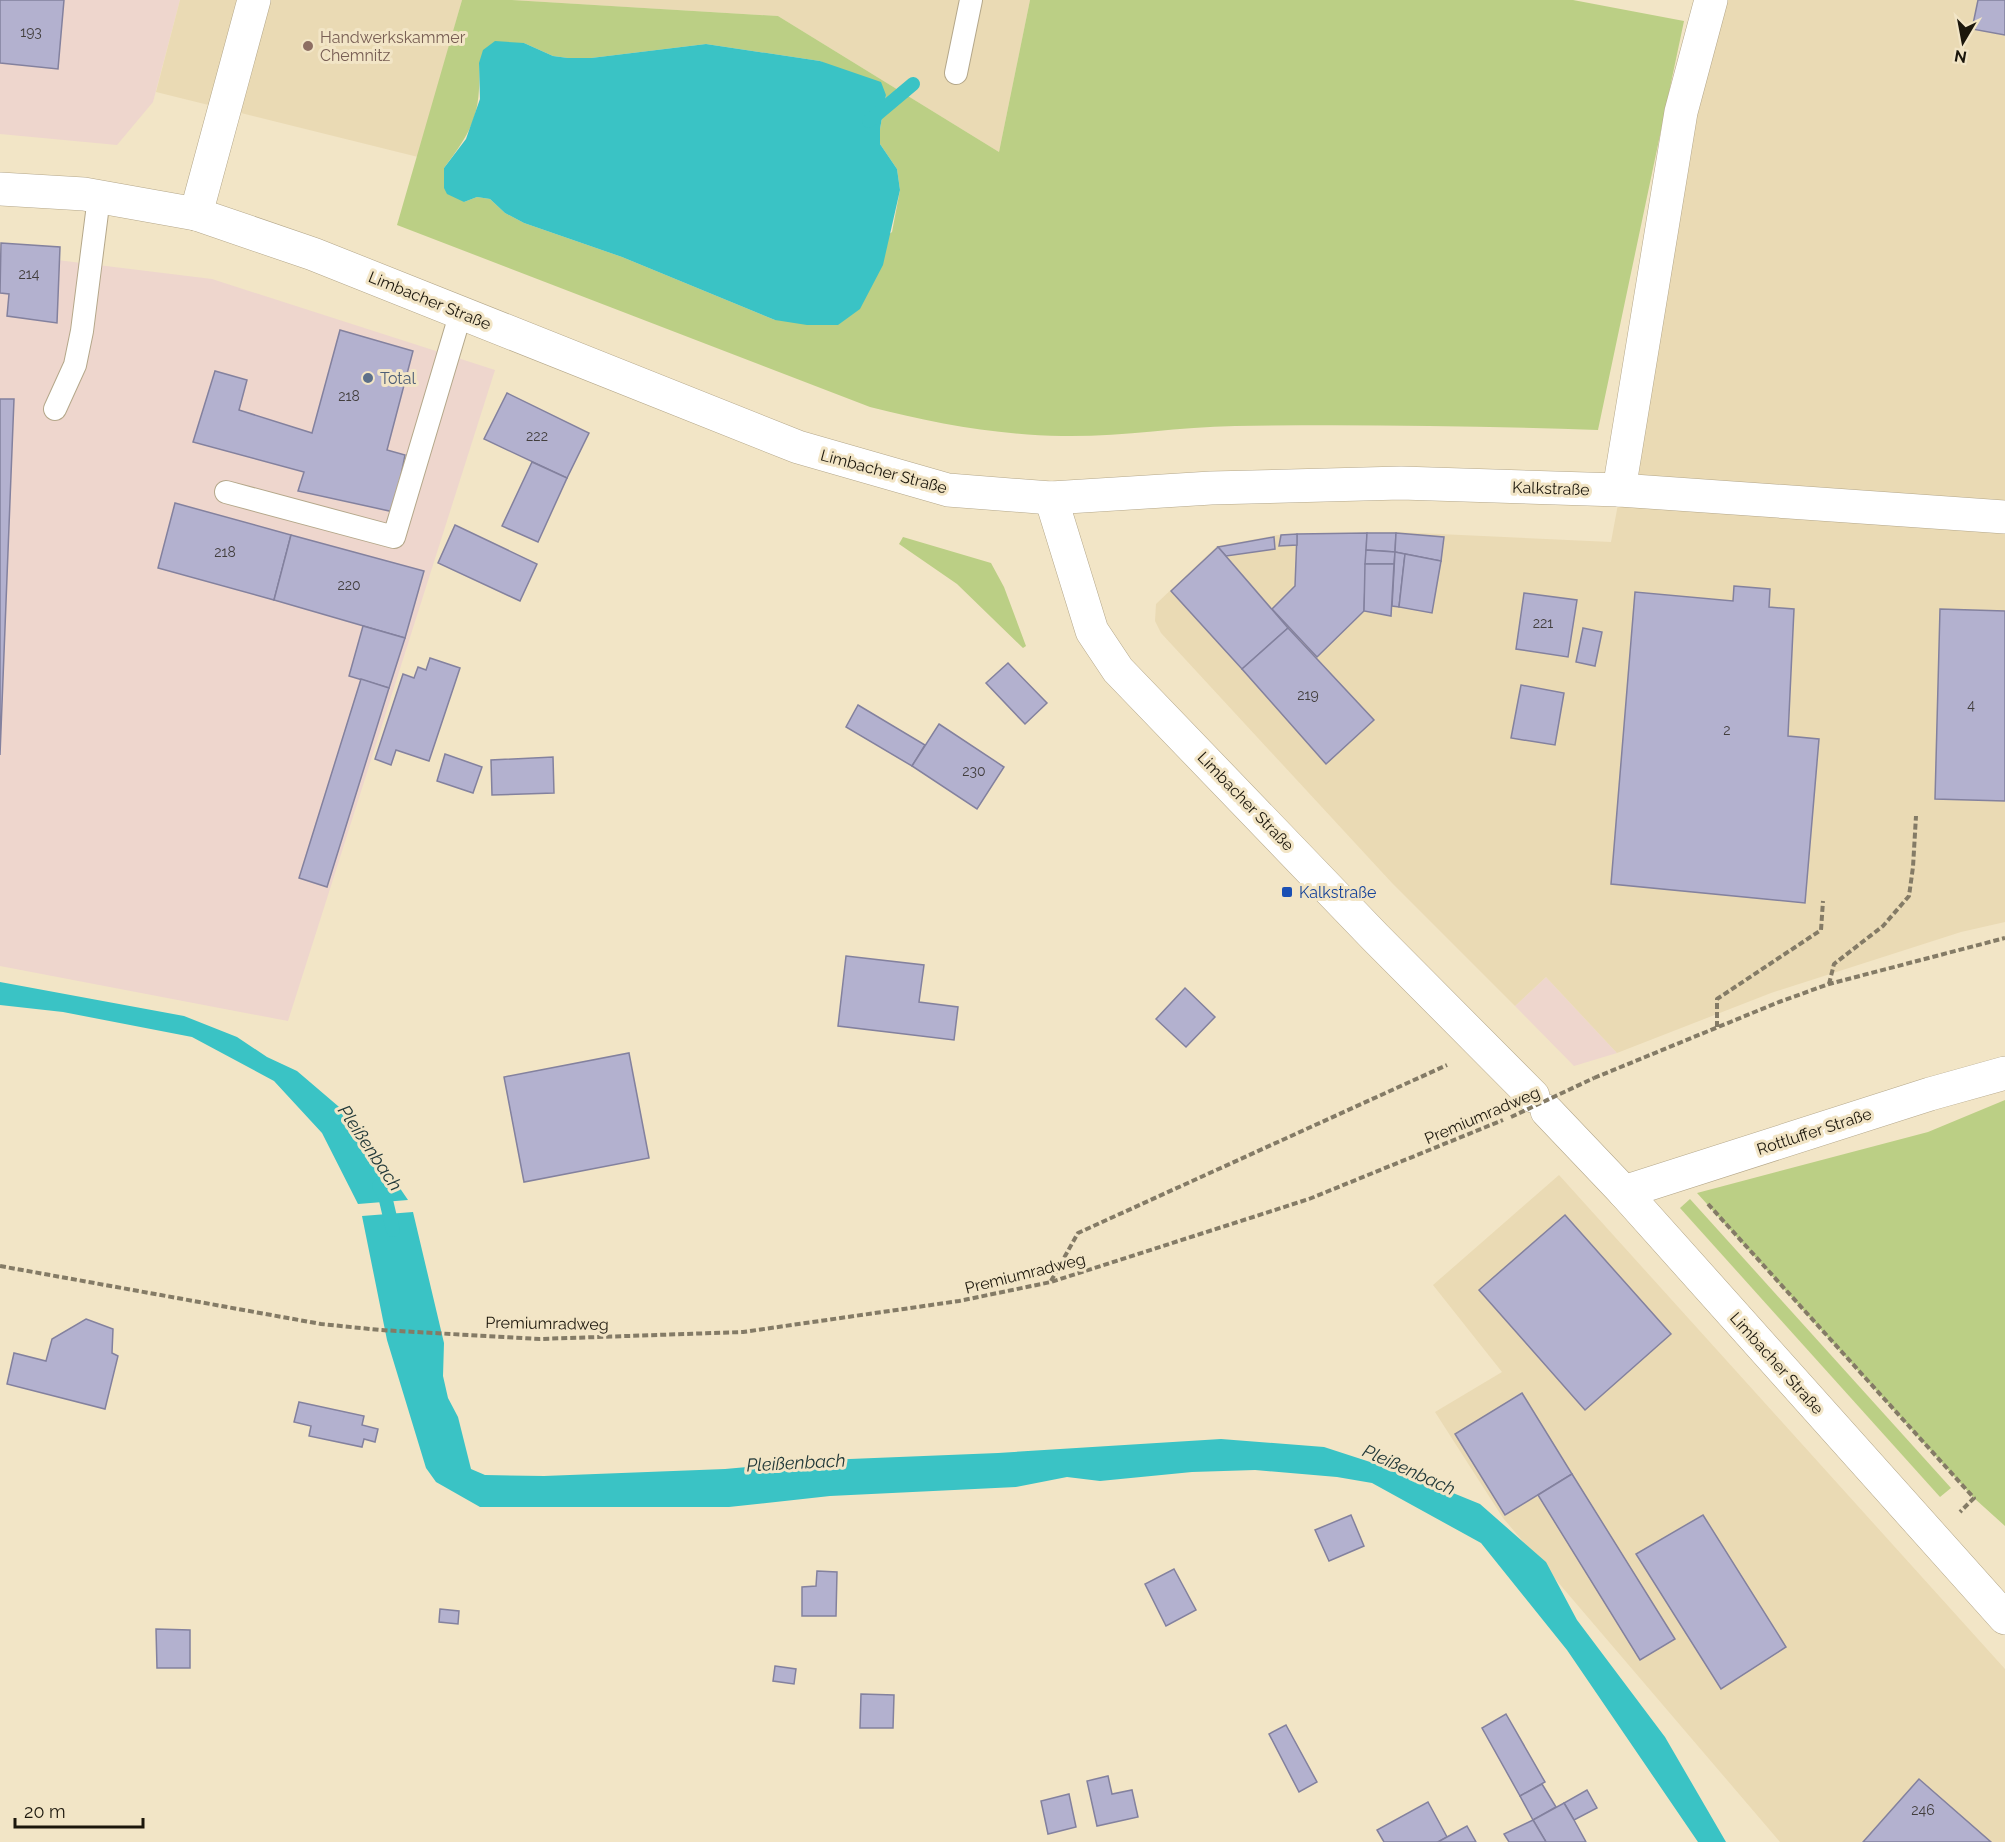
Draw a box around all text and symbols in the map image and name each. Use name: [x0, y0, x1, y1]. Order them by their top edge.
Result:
north arrow: [1933, 12, 1993, 72]
house number: 193: [20, 24, 42, 40]
place label: Handwerkskammer Chemnitz: [320, 28, 466, 65]
marker: Handwerkskammer Chemnitz: [301, 39, 315, 53]
text: N: [1953, 46, 1968, 67]
house number: 214: [19, 266, 40, 282]
street label: Limbacher Straße: [366, 267, 494, 334]
place label: Total: [380, 369, 416, 388]
marker: Total: [361, 371, 375, 385]
house number: 218: [338, 388, 360, 404]
house number: 222: [526, 428, 548, 444]
street label: Limbacher Straße: [818, 445, 949, 498]
street label: Kalkstraße: [1512, 478, 1590, 499]
house number: 218: [214, 544, 236, 560]
house number: 220: [337, 577, 361, 593]
house number: 221: [1533, 615, 1553, 631]
house number: 219: [1297, 687, 1319, 703]
house number: 4: [1967, 697, 1975, 713]
house number: 2: [1723, 722, 1731, 738]
street label: Limbacher Straße: [1194, 748, 1298, 855]
house number: 230: [962, 763, 986, 779]
place label: Kalkstraße: [1299, 883, 1376, 902]
marker: Kalkstraße: [1280, 885, 1294, 899]
street label: Premiumradweg: [1422, 1083, 1543, 1148]
water label: Pleißenbach: [334, 1101, 407, 1195]
street label: Rottluffer Straße: [1754, 1104, 1874, 1159]
street label: Premiumradweg: [963, 1249, 1087, 1298]
street label: Limbacher Straße: [1726, 1309, 1827, 1418]
street label: Premiumradweg: [485, 1313, 609, 1334]
water label: Pleißenbach: [1360, 1440, 1459, 1499]
water label: Pleißenbach: [746, 1449, 846, 1476]
scale bar: [15, 1791, 142, 1829]
text: 20 m: [24, 1801, 66, 1822]
house number: 246: [1911, 1802, 1935, 1818]

